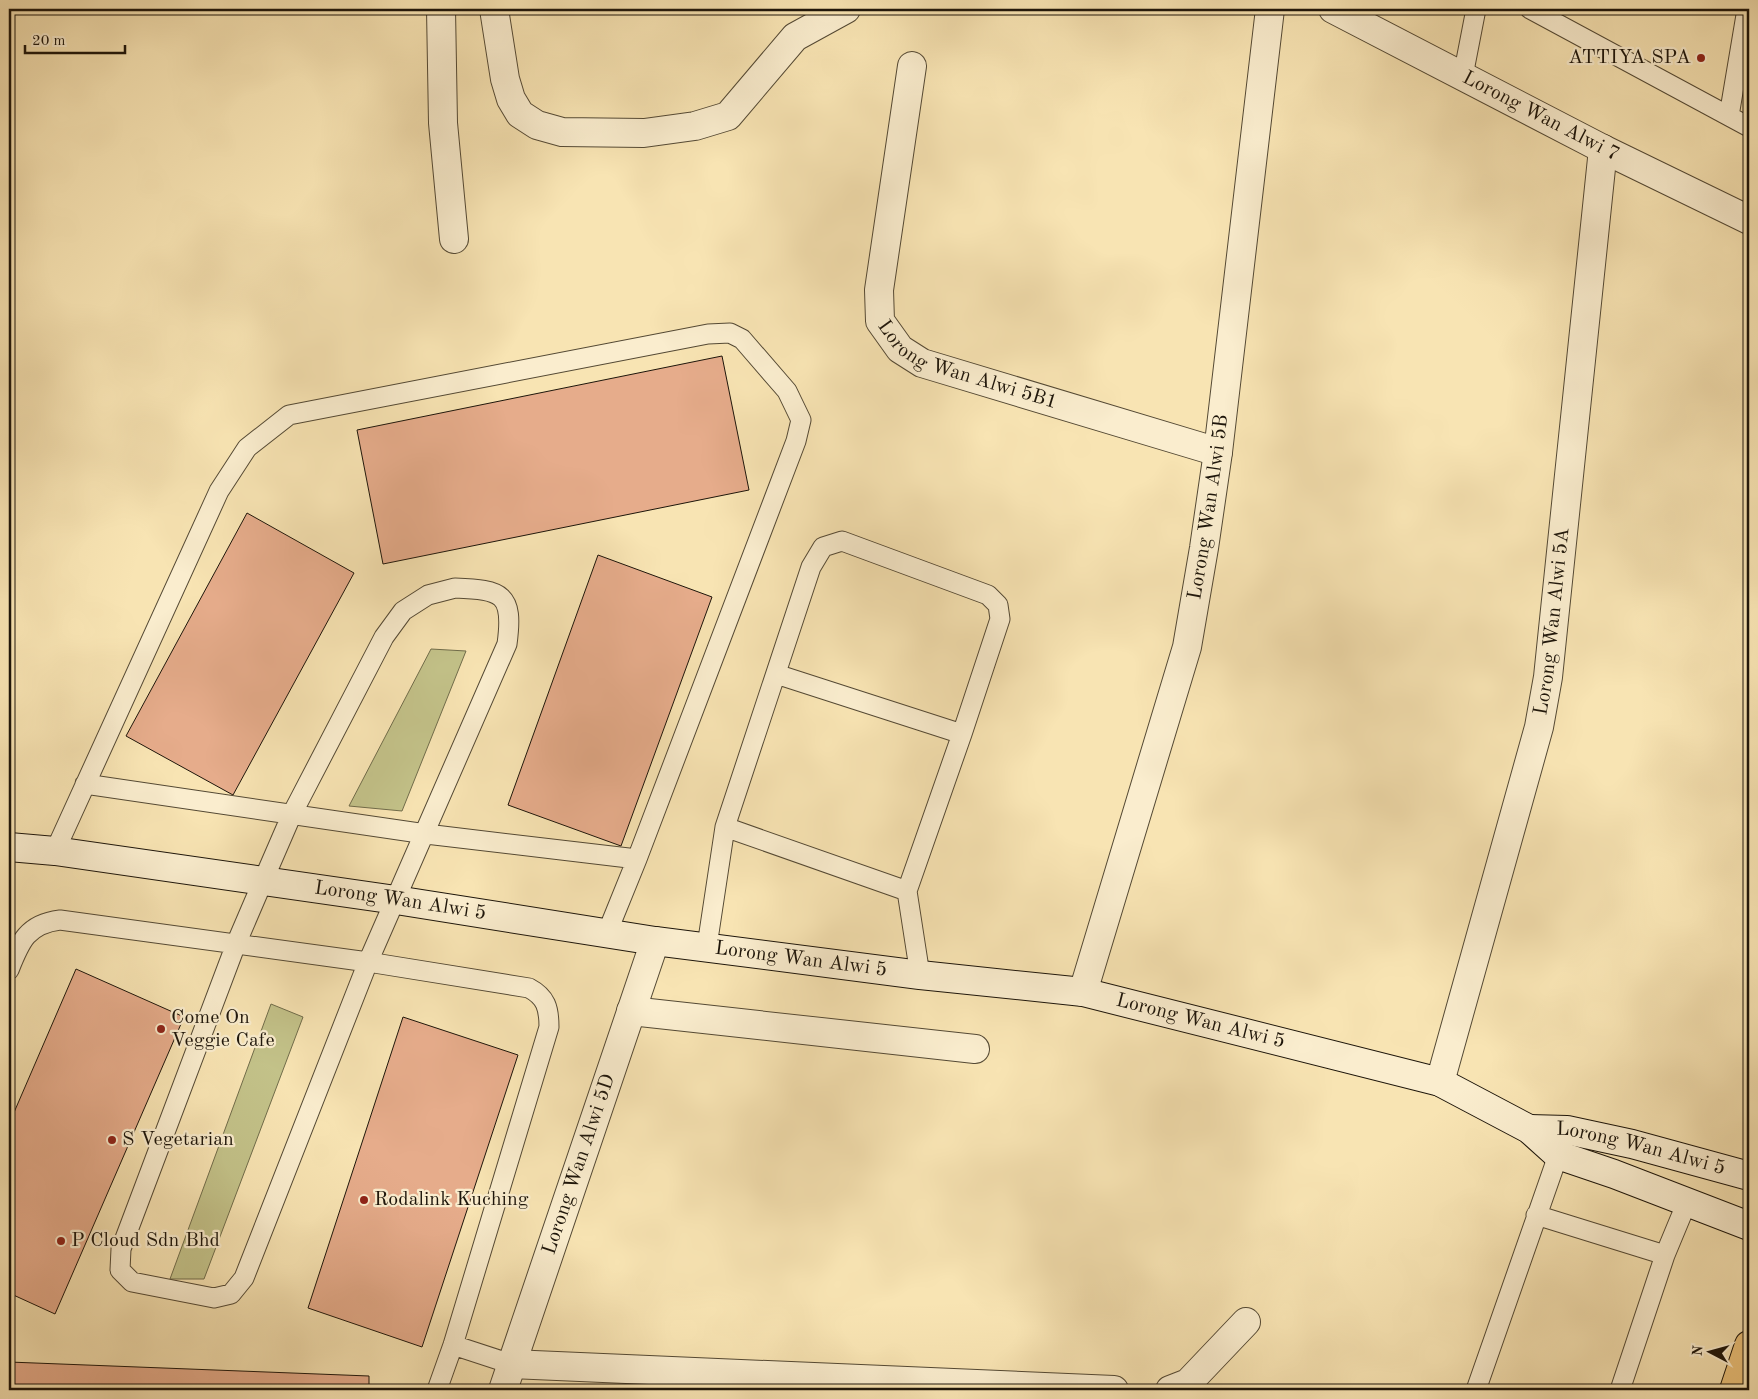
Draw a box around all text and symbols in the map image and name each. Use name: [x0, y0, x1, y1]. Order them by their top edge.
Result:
scale bar: [25, 22, 125, 54]
text: 20 m: [32, 34, 66, 49]
place label: ATTIYA SPA: [1568, 48, 1691, 68]
marker: ATTIYA SPA: [1695, 52, 1707, 64]
street label: Lorong Wan Alwi 7: [1459, 68, 1622, 165]
street label: Lorong Wan Alwi 5B1: [873, 317, 1060, 413]
street label: Lorong Wan Alwi 5B: [1185, 413, 1232, 601]
street label: Lorong Wan Alwi 5A: [1531, 527, 1573, 717]
street label: Lorong Wan Alwi 5: [313, 878, 488, 924]
street label: Lorong Wan Alwi 5: [714, 939, 888, 981]
street label: Lorong Wan Alwi 5: [1114, 991, 1287, 1053]
place label: Come On Veggie Cafe: [171, 1008, 275, 1051]
marker: Come On Veggie Cafe: [155, 1023, 167, 1035]
street label: Lorong Wan Alwi 5D: [540, 1072, 619, 1257]
street label: Lorong Wan Alwi 5: [1556, 1120, 1728, 1179]
place label: S Vegetarian: [122, 1130, 234, 1150]
marker: S Vegetarian: [106, 1134, 118, 1146]
place label: Rodalink Kuching: [374, 1190, 529, 1210]
marker: Rodalink Kuching: [358, 1194, 370, 1206]
place label: P Cloud Sdn Bhd: [71, 1231, 220, 1251]
marker: P Cloud Sdn Bhd: [55, 1235, 67, 1247]
north arrow: [1686, 1326, 1736, 1376]
text: N: [1691, 1344, 1706, 1357]

